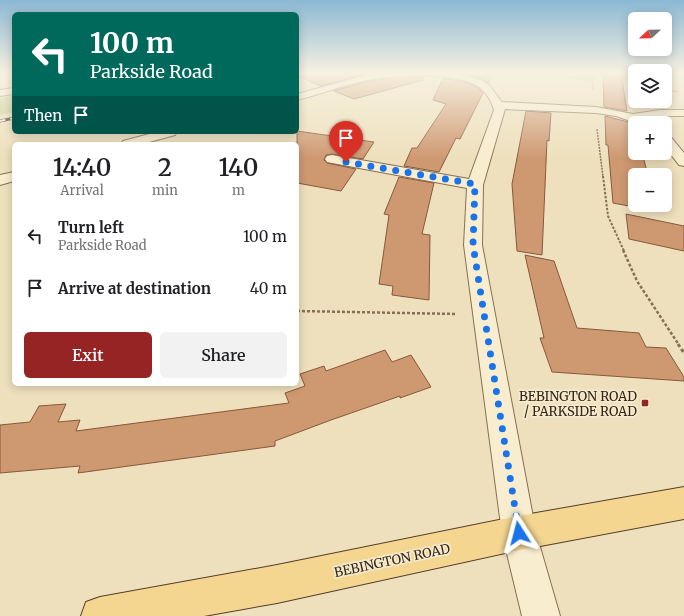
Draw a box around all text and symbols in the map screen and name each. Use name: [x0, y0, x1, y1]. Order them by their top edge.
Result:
north arrow: [628, 12, 672, 56]
map controls: [628, 12, 672, 212]
text: 100 m: [90, 25, 174, 61]
icon: left: [24, 28, 76, 80]
text: Parkside Road: [90, 60, 213, 83]
button: layers: [628, 64, 672, 108]
icon: arrive: [70, 104, 92, 126]
text: Then: [24, 106, 62, 125]
button: +: [628, 116, 672, 160]
pin: [329, 121, 363, 162]
icon: arrive: [335, 127, 357, 149]
text: 14:40: [53, 152, 111, 183]
text: 2: [158, 152, 172, 183]
text: 140: [218, 152, 258, 183]
button: −: [628, 168, 672, 212]
text: Arrival: [60, 182, 104, 199]
text: min: [152, 182, 178, 199]
text: m: [232, 182, 245, 199]
text: Turn left: [58, 218, 124, 237]
icon: left: [24, 225, 46, 247]
text: 100 m: [243, 227, 287, 246]
text: Parkside Road: [58, 237, 147, 254]
icon: arrive: [24, 277, 46, 299]
text: Arrive at destination: [58, 279, 211, 298]
text: 40 m: [250, 279, 287, 298]
button: Exit: [24, 332, 152, 378]
button: Share: [160, 332, 287, 378]
place label: BEBINGTON ROAD / PARKSIDE ROAD: [519, 388, 637, 420]
marker: BEBINGTON ROAD / PARKSIDE ROAD: [640, 398, 650, 408]
position arrow: [498, 512, 540, 554]
street label: BEBINGTON ROAD: [333, 540, 452, 581]

